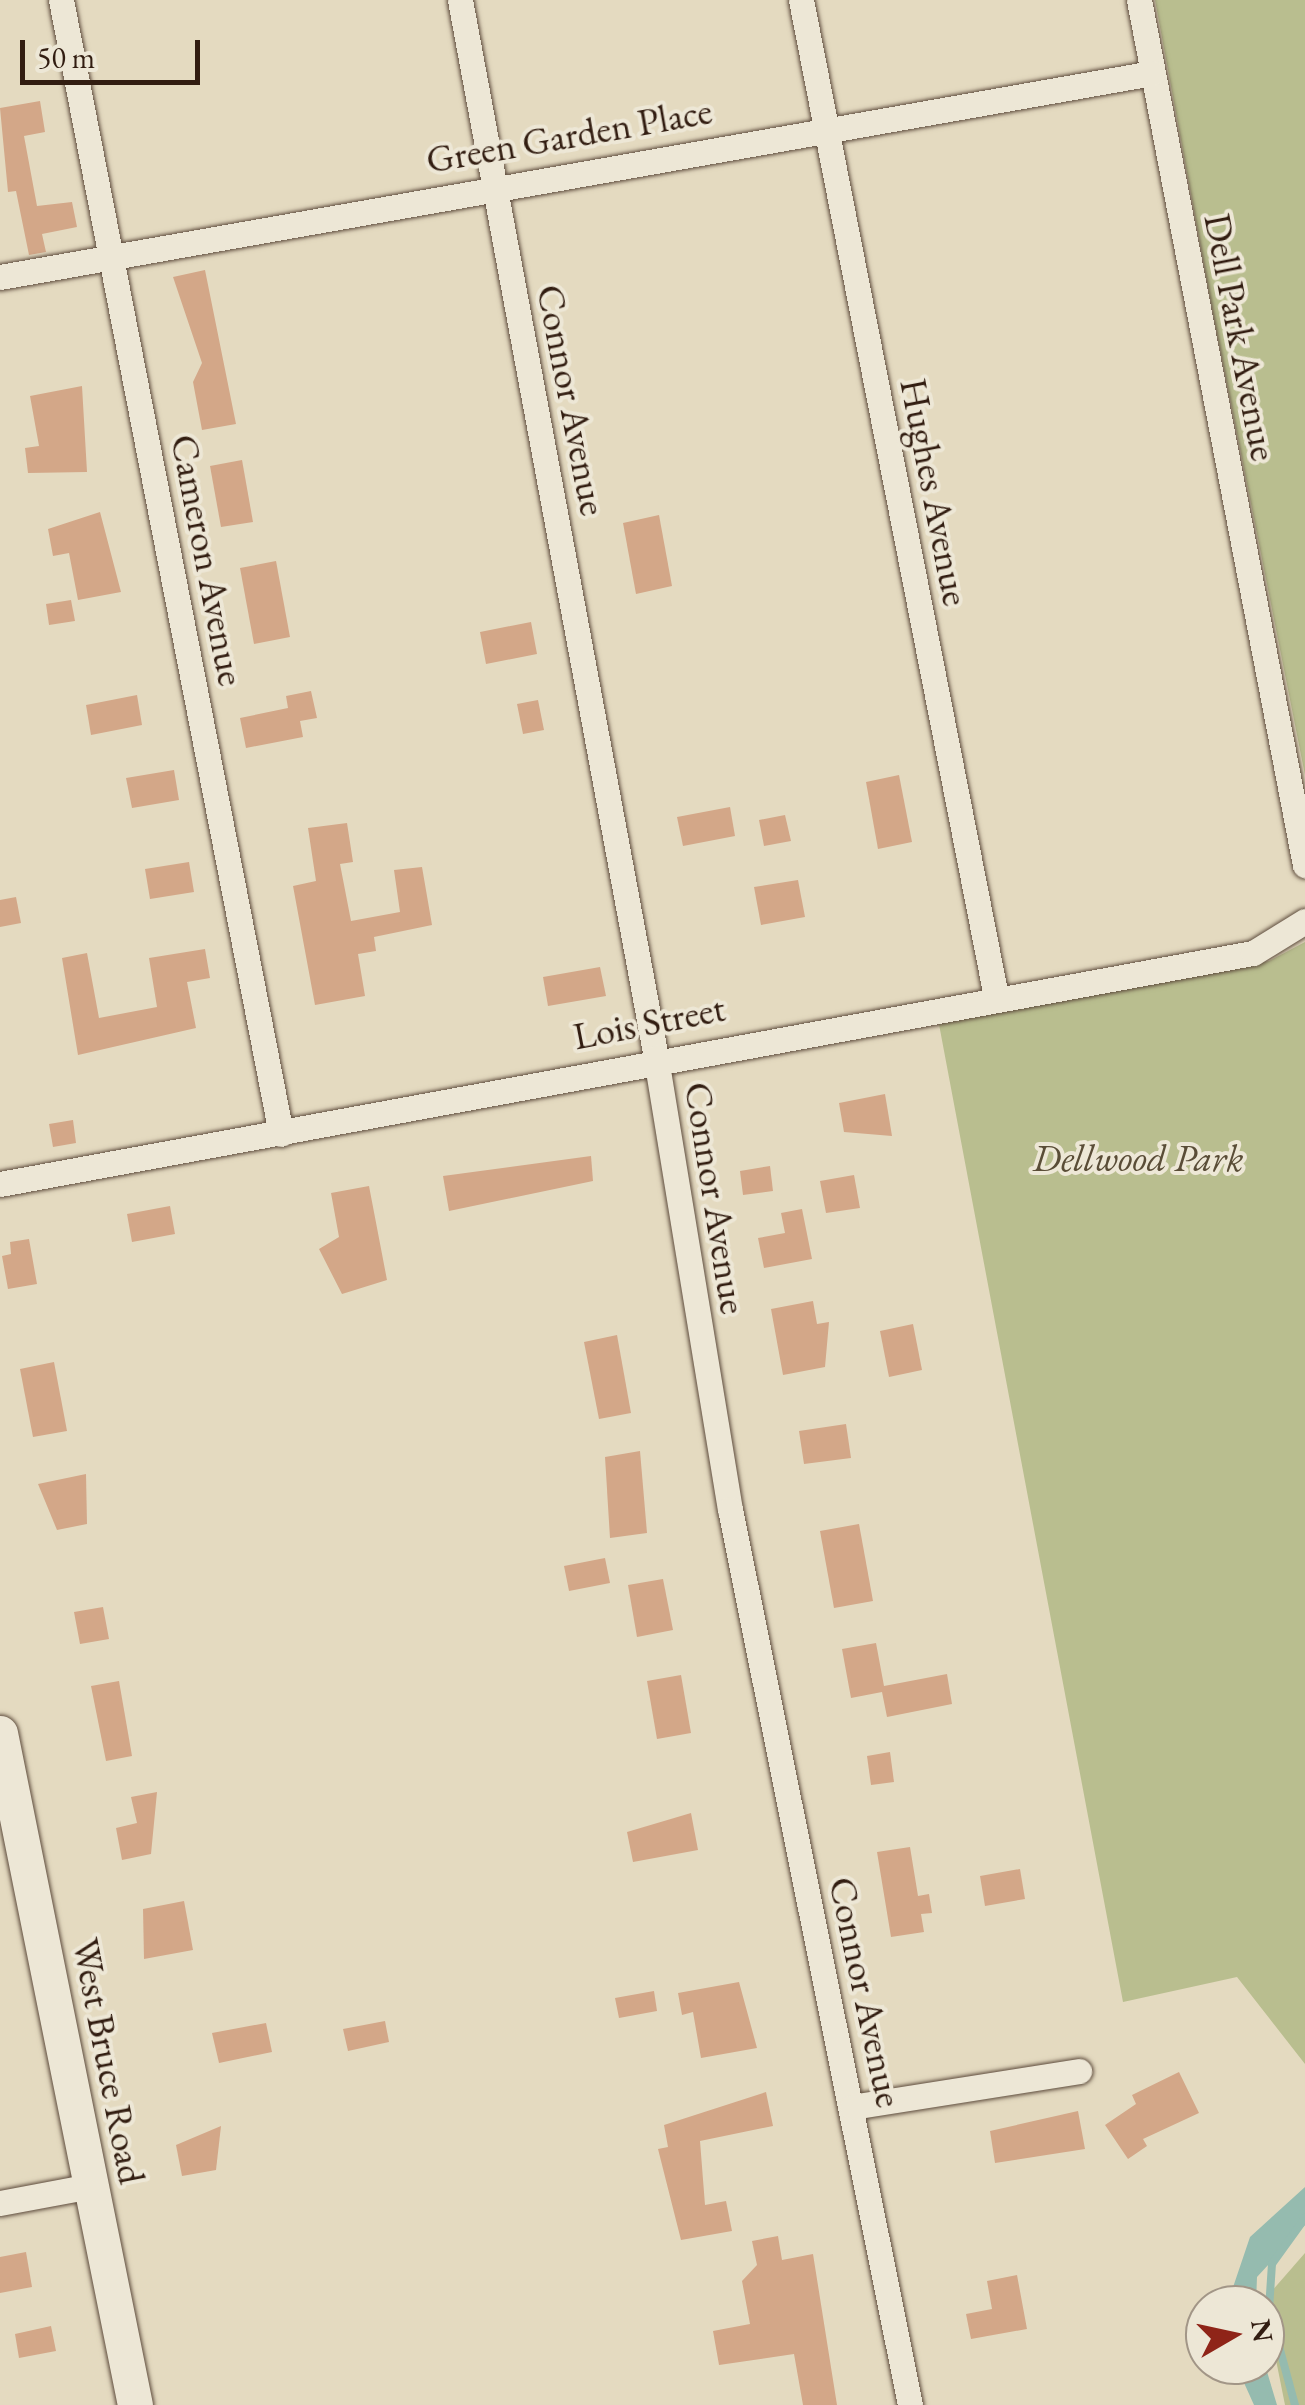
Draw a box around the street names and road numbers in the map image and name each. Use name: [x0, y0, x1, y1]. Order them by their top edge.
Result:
street label: Green Garden Place: [423, 87, 715, 183]
street label: Dell Park Avenue: [1195, 210, 1287, 464]
street label: Connor Avenue: [527, 281, 617, 519]
street label: Hughes Avenue: [891, 374, 979, 610]
street label: Cameron Avenue: [161, 431, 255, 689]
street label: Lois Street: [569, 985, 729, 1059]
street label: Connor Avenue: [675, 1079, 757, 1317]
street label: Connor Avenue: [819, 1873, 913, 2111]
street label: West Bruce Road: [63, 1934, 155, 2188]

